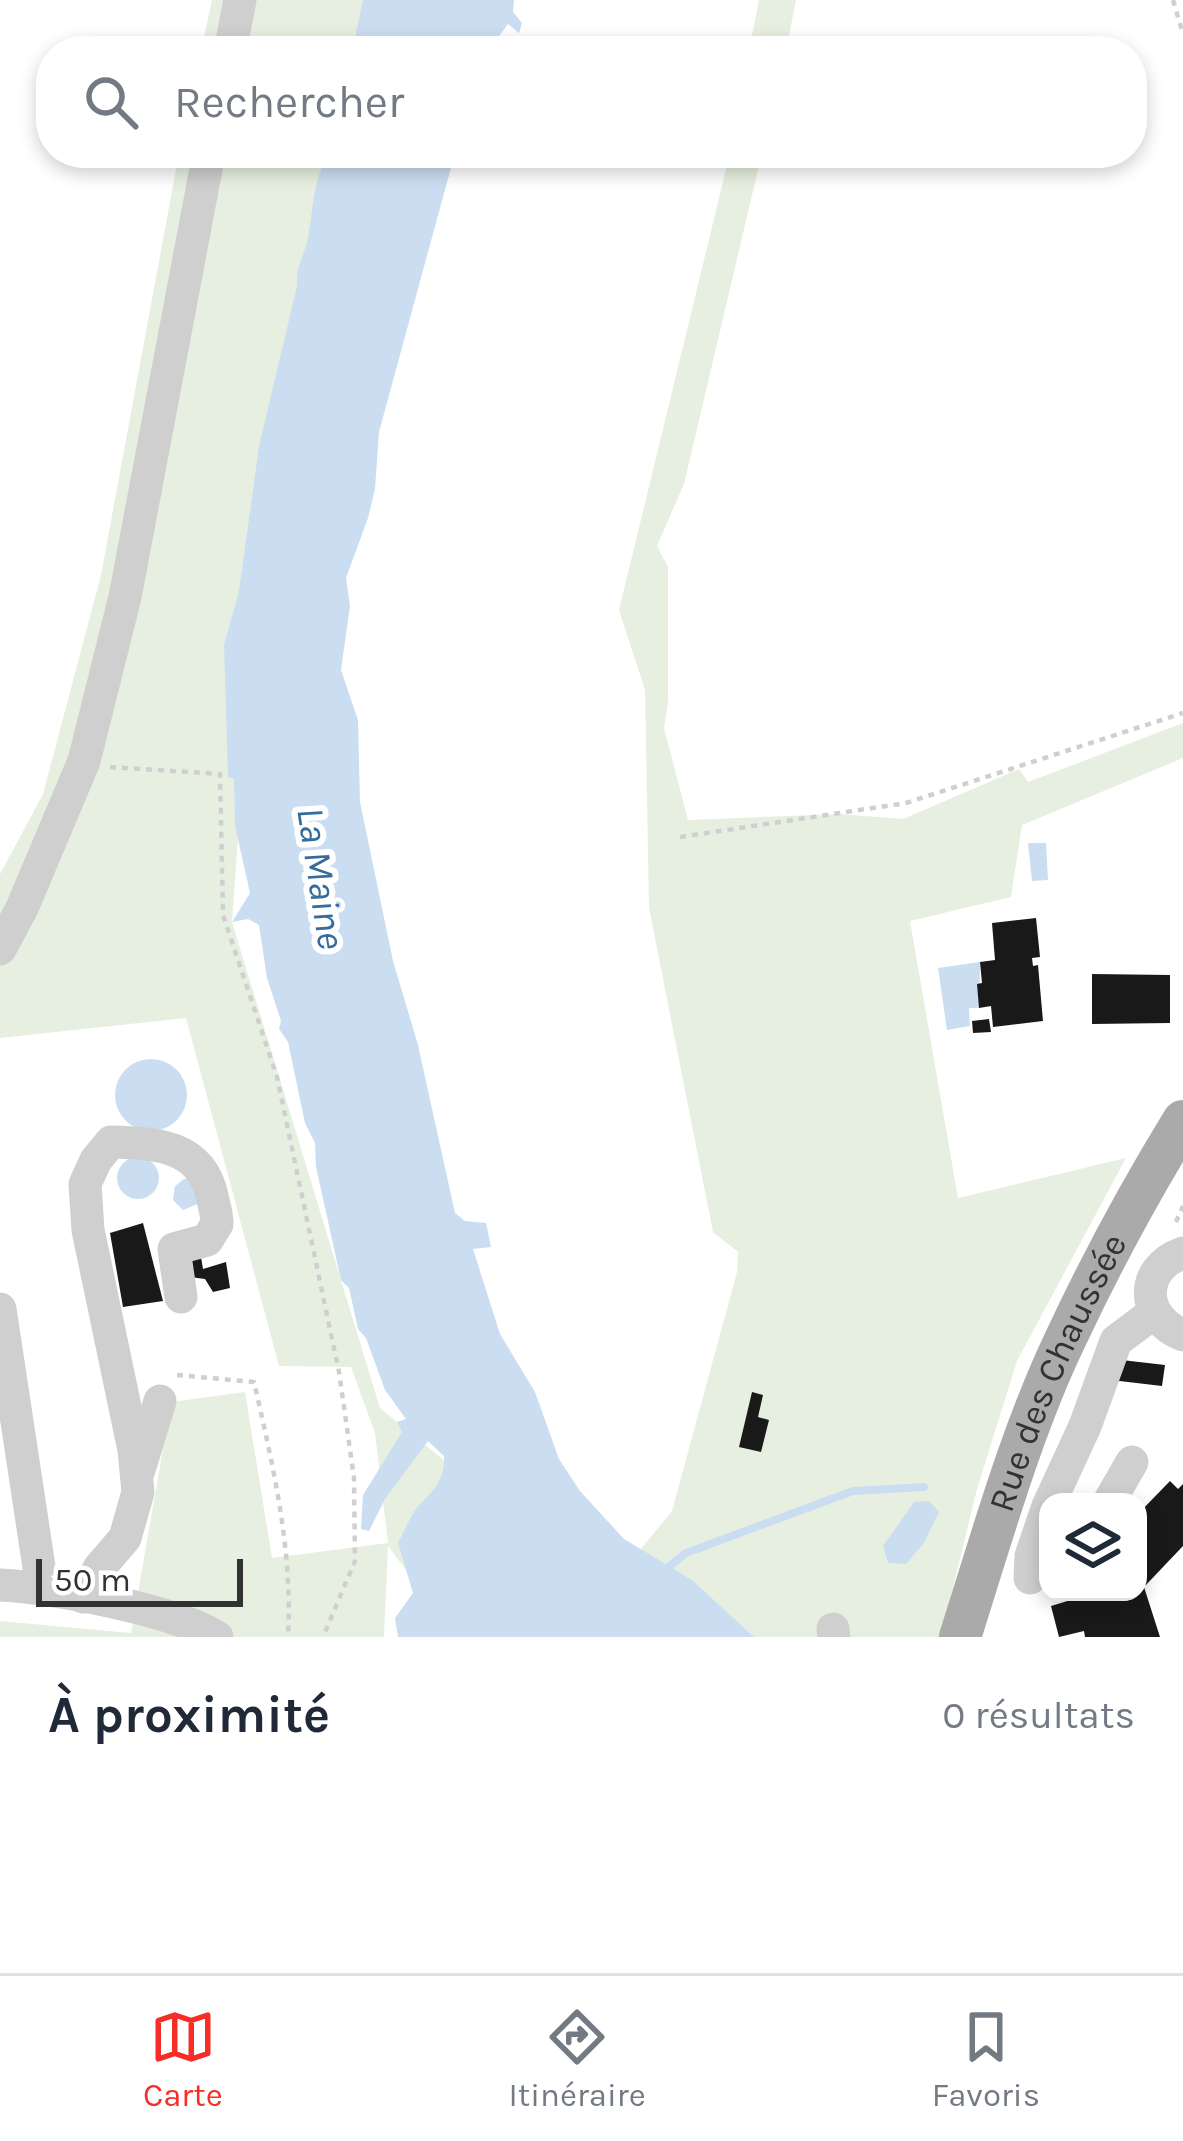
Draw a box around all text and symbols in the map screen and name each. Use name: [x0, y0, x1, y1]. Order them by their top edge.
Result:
search box: [36, 36, 1147, 168]
icon: search: [78, 69, 144, 135]
text: Rechercher: [174, 76, 404, 128]
water label: La Maine: [287, 804, 355, 952]
street label: Rue des Chaussée: [980, 1226, 1135, 1517]
map controls: [1039, 1493, 1147, 1601]
button: layers: [1039, 1493, 1147, 1601]
scale bar: [36, 1553, 243, 1606]
text: 50 m: [54, 1561, 131, 1599]
text: À proximité: [48, 1685, 330, 1745]
text: 0 résultats: [942, 1692, 1135, 1738]
tab: Carte: [143, 2004, 223, 2114]
tab: Itinéraire: [509, 2004, 646, 2114]
tab: Favoris: [932, 2004, 1040, 2114]

